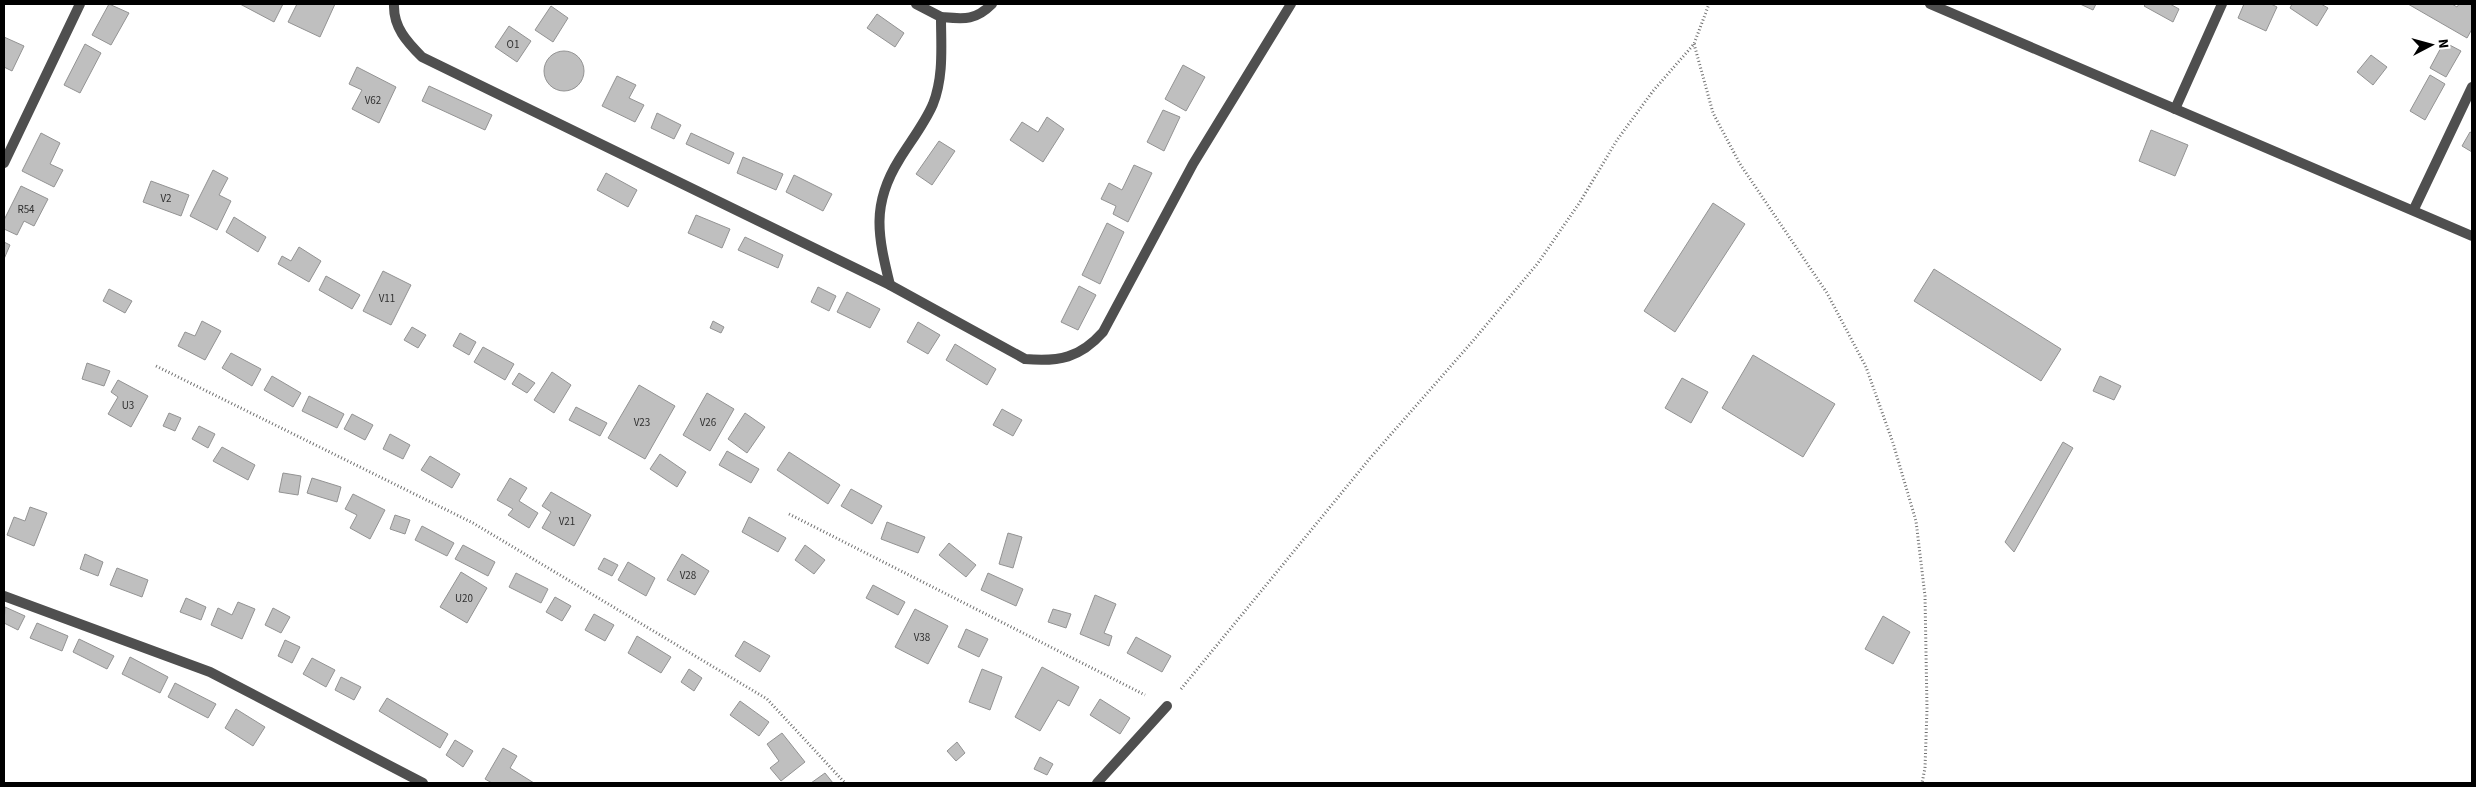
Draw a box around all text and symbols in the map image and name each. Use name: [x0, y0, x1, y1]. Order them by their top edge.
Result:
north arrow: [2406, 20, 2456, 70]
house number: O1: [507, 37, 519, 52]
text: N: [2433, 38, 2453, 49]
house number: V62: [365, 93, 381, 108]
house number: V2: [160, 191, 172, 206]
house number: R54: [17, 202, 35, 217]
house number: V11: [379, 291, 395, 306]
house number: U3: [122, 398, 134, 413]
house number: V23: [634, 415, 650, 430]
house number: V26: [700, 415, 717, 430]
house number: V21: [559, 514, 575, 529]
house number: V28: [680, 568, 697, 583]
house number: U20: [455, 591, 473, 606]
house number: V38: [914, 630, 931, 645]

